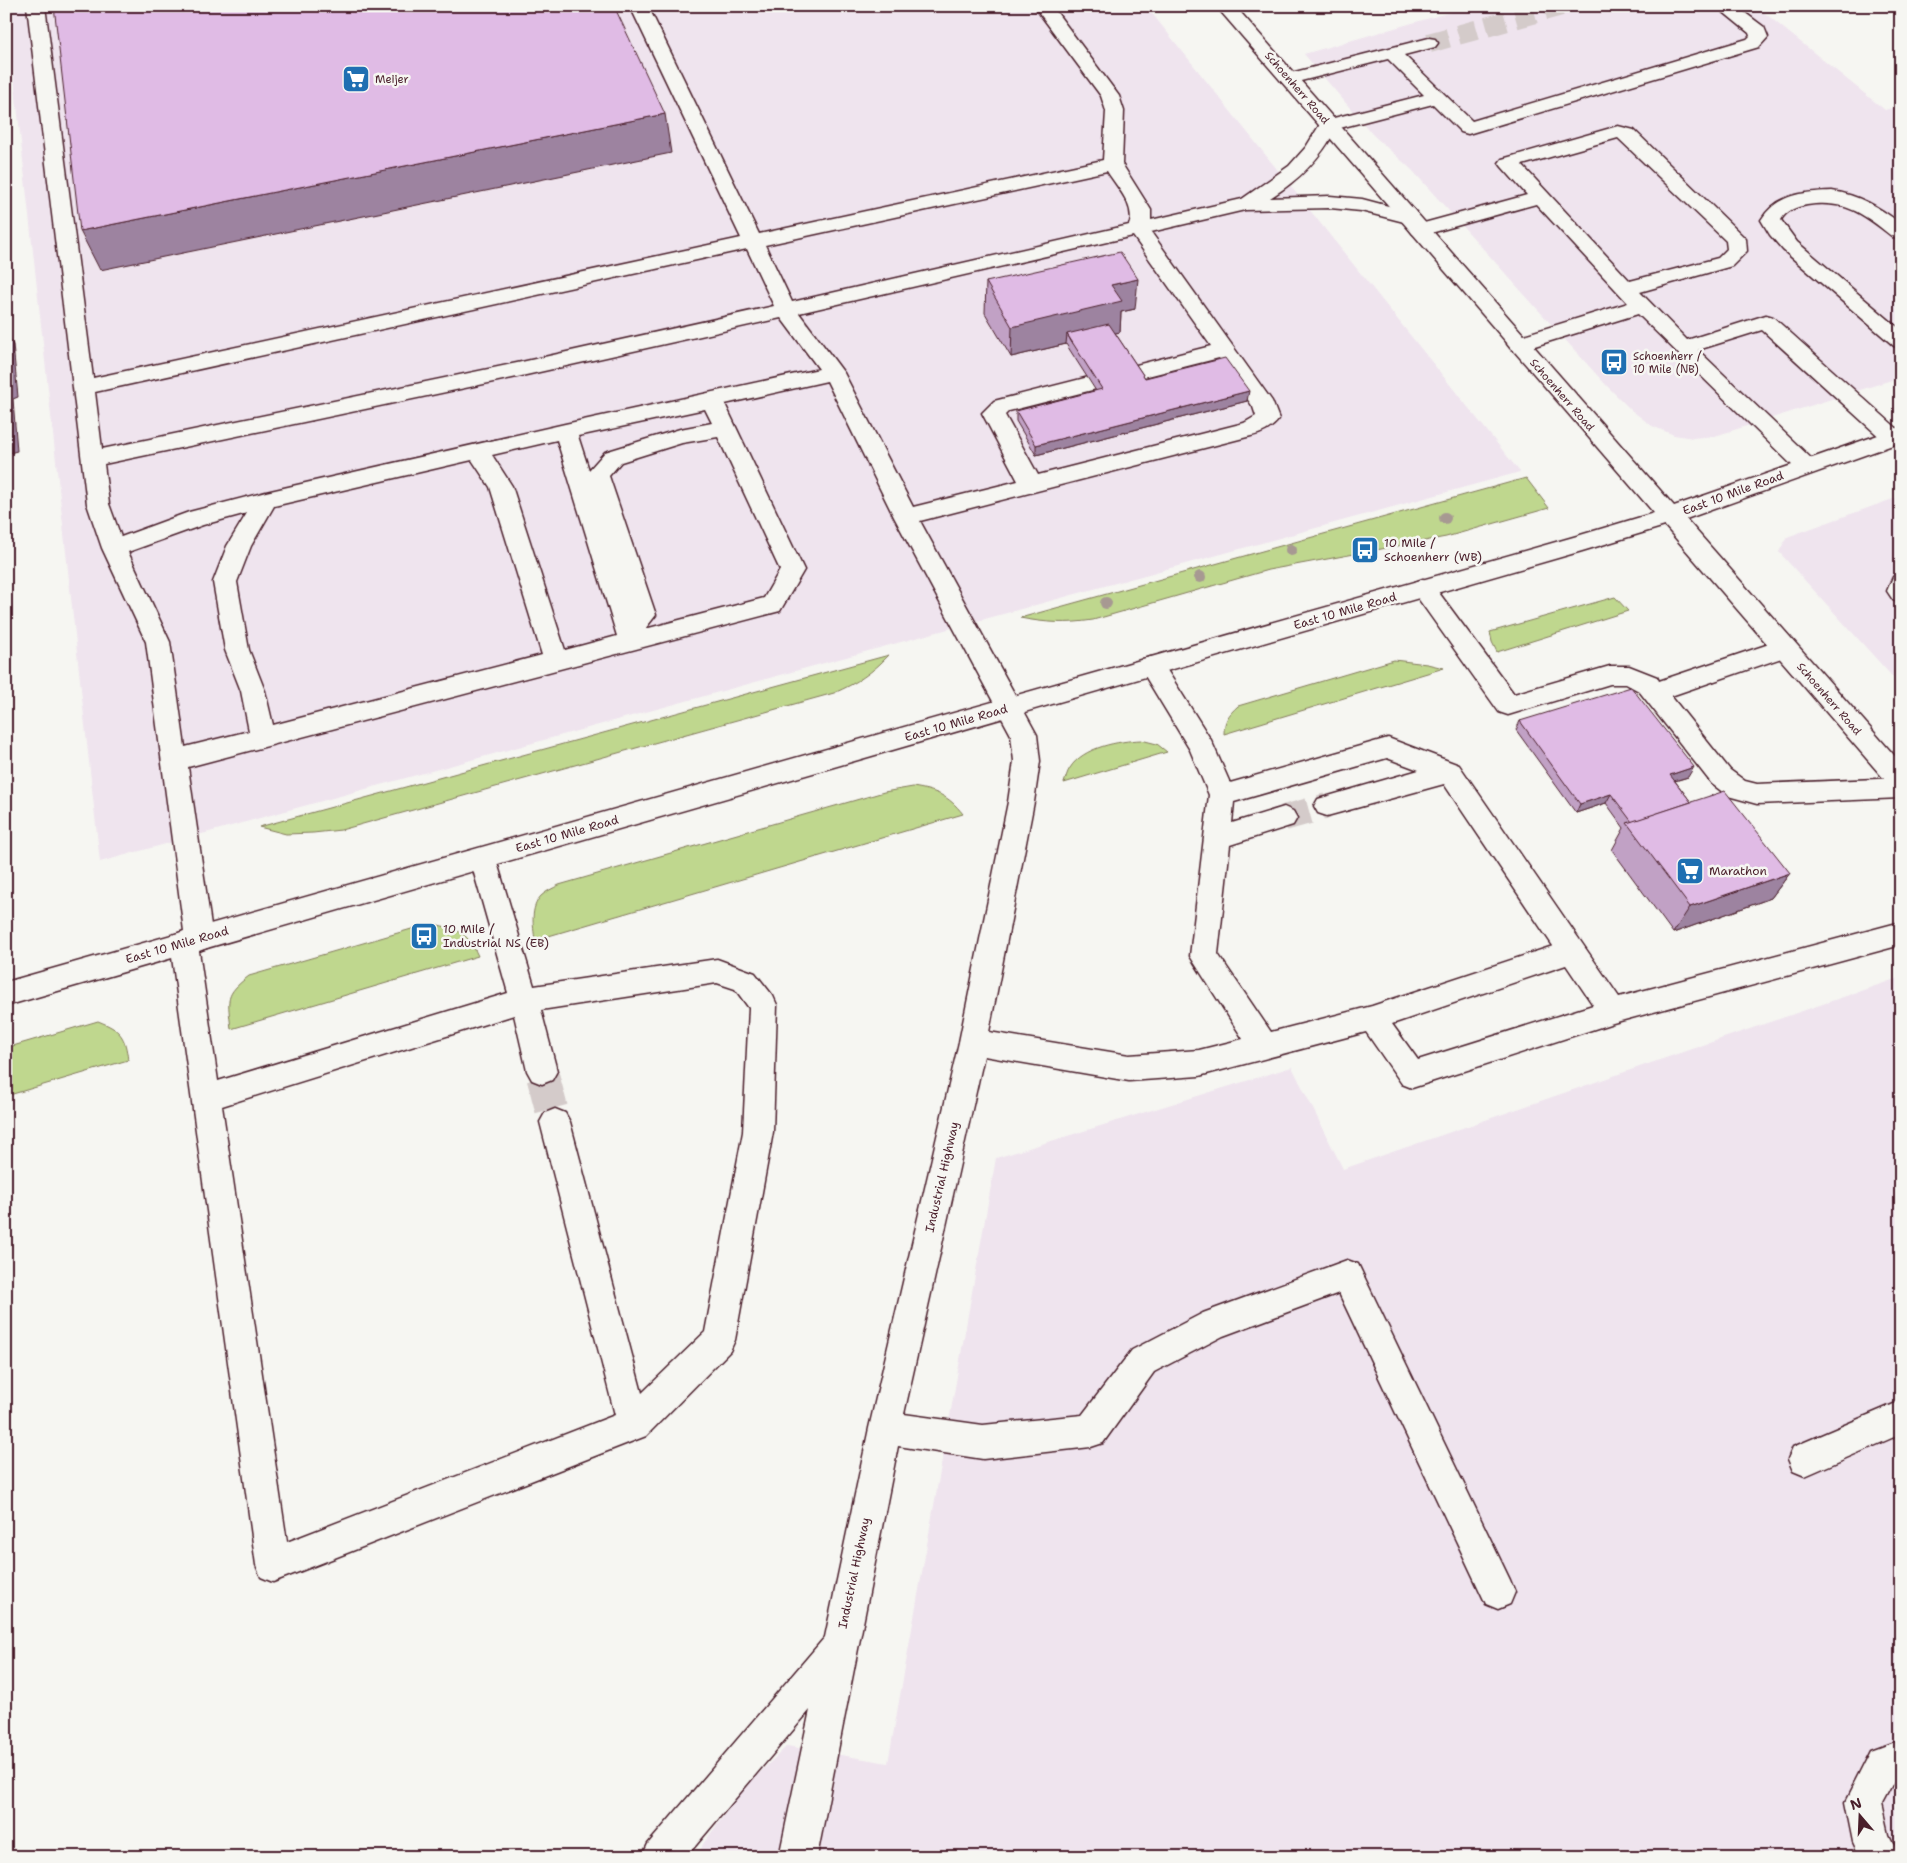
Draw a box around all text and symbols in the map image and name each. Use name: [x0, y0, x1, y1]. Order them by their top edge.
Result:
street label: Schoenherr Road: [1261, 48, 1333, 128]
supermarket icon: Meijer: [341, 64, 371, 94]
place label: Meijer: [375, 72, 409, 87]
bus stop icon: Schoenherr / 10 Mile (NB): [1599, 347, 1629, 377]
place label: Schoenherr / 10 Mile (NB): [1633, 349, 1702, 377]
street label: Schoenherr Road: [1526, 355, 1598, 435]
street label: East 10 Mile Road: [1680, 467, 1786, 519]
bus stop icon: 10 Mile / Schoenherr (WB): [1350, 535, 1380, 565]
place label: 10 Mile / Schoenherr (WB): [1384, 535, 1482, 565]
street label: East 10 Mile Road: [1292, 589, 1399, 633]
street label: Schoenherr Road: [1793, 659, 1865, 739]
street label: East 10 Mile Road: [903, 701, 1010, 745]
street label: East 10 Mile Road: [514, 812, 621, 856]
supermarket icon: Marathon: [1675, 856, 1705, 886]
place label: Marathon: [1709, 863, 1767, 879]
bus stop icon: 10 Mile / Industrial NS (EB): [409, 921, 439, 951]
place label: 10 Mile / Industrial NS (EB): [443, 921, 549, 951]
street label: East 10 Mile Road: [124, 923, 231, 967]
street label: Industrial Highway: [921, 1120, 963, 1234]
street label: Industrial Highway: [834, 1516, 874, 1630]
north arrow: [1834, 1790, 1884, 1840]
text: N: [1848, 1793, 1864, 1814]

